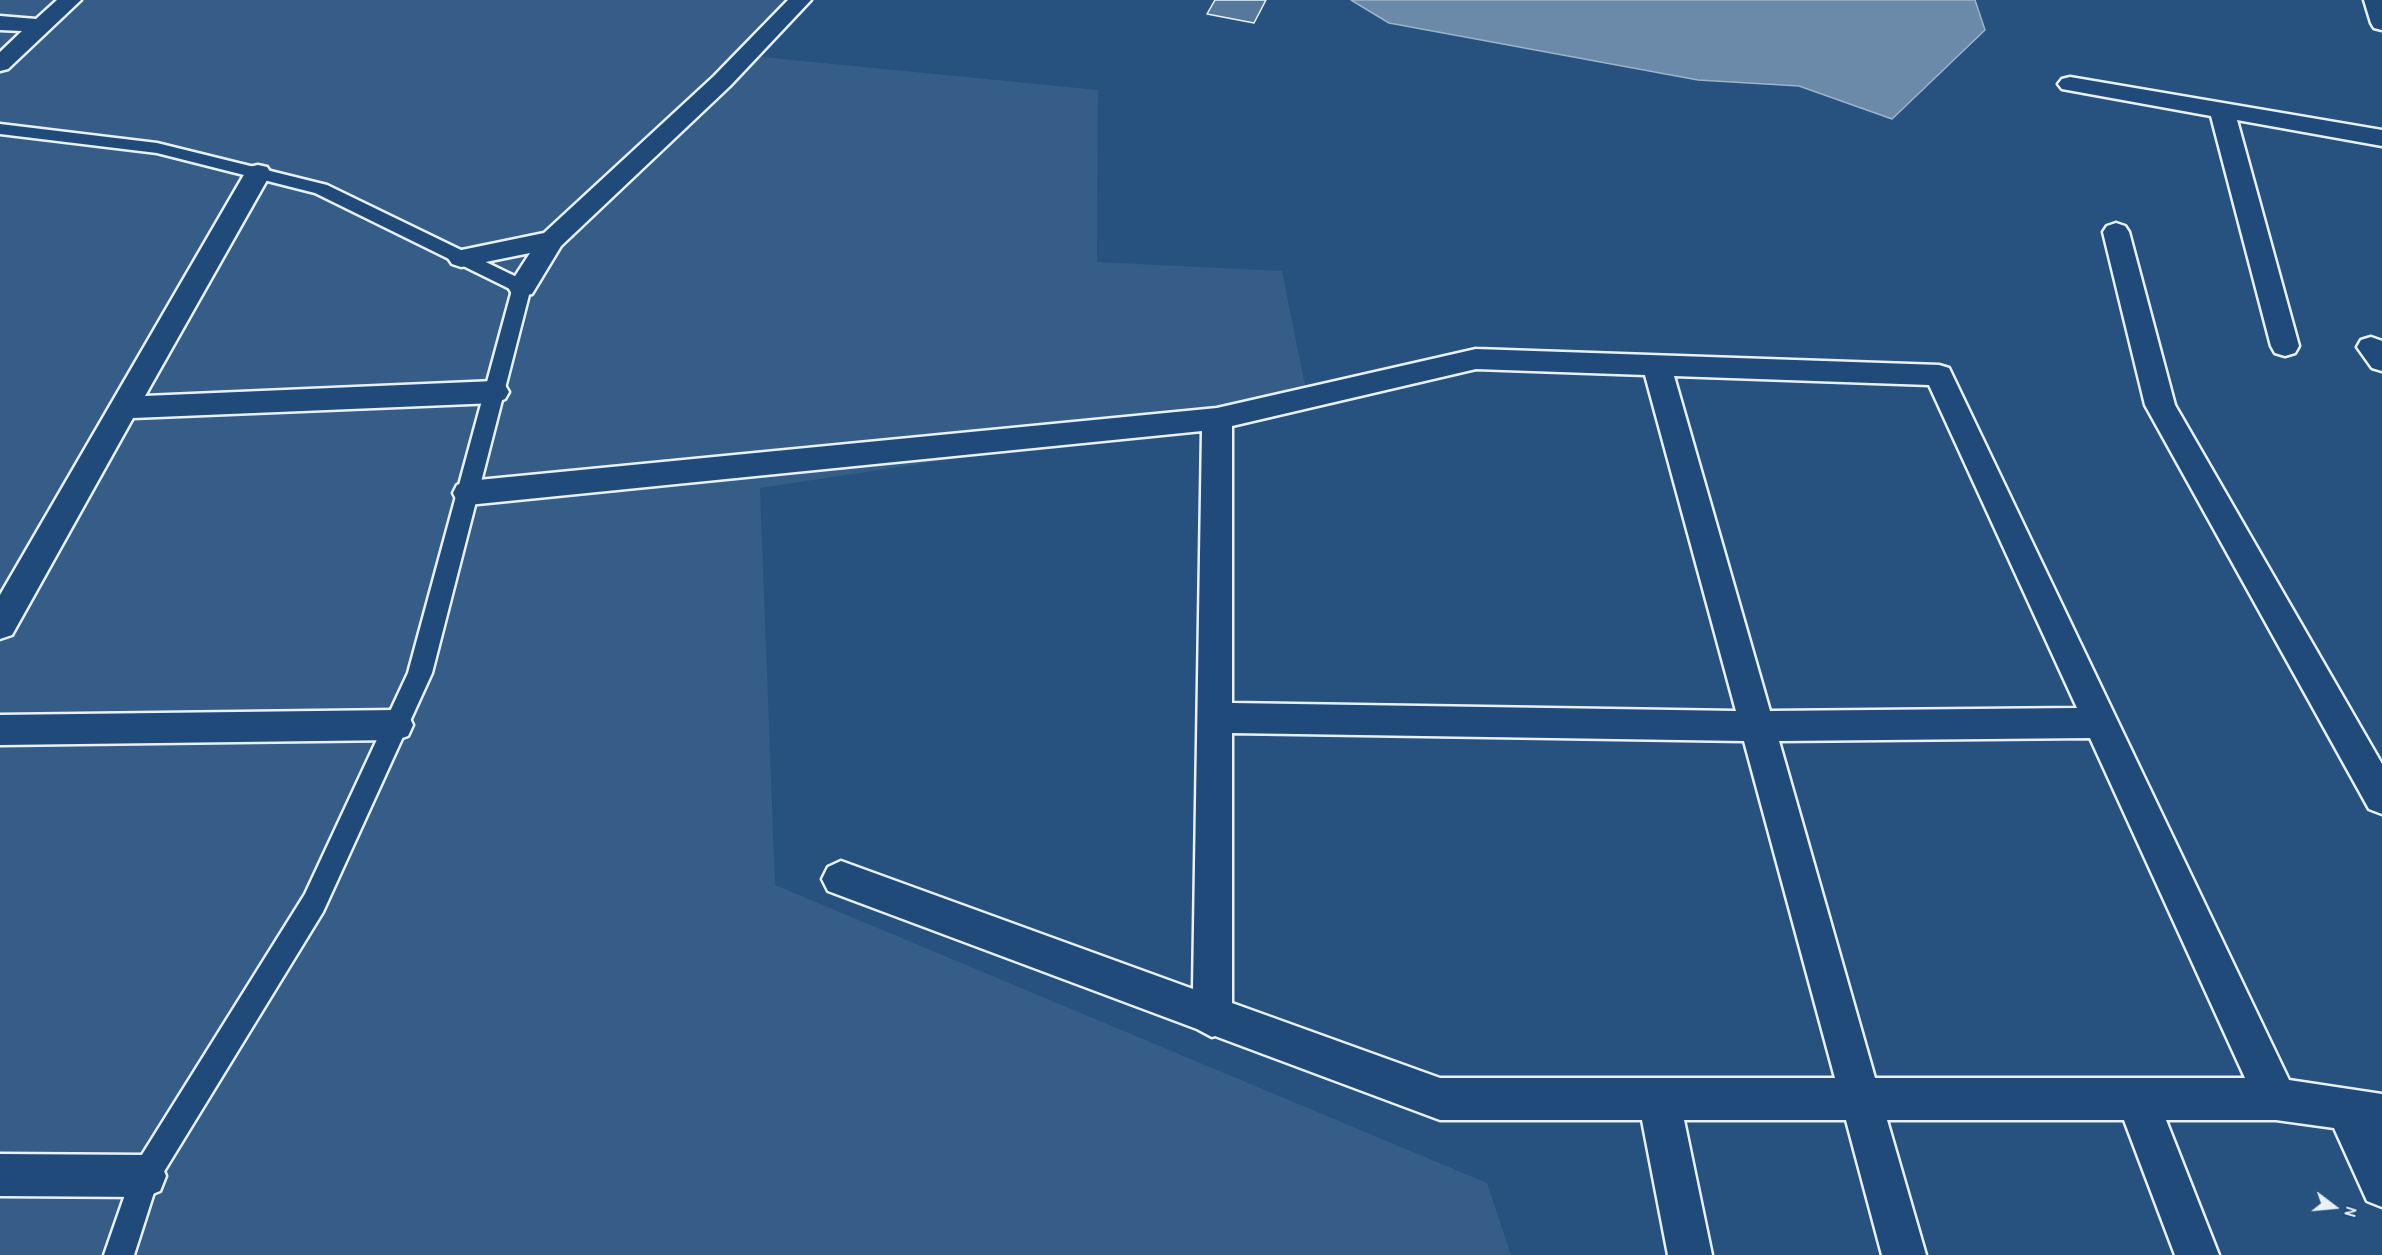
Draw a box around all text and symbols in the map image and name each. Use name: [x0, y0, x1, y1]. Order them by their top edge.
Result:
north arrow: [2304, 1177, 2364, 1237]
text: N: [2340, 1205, 2363, 1219]

